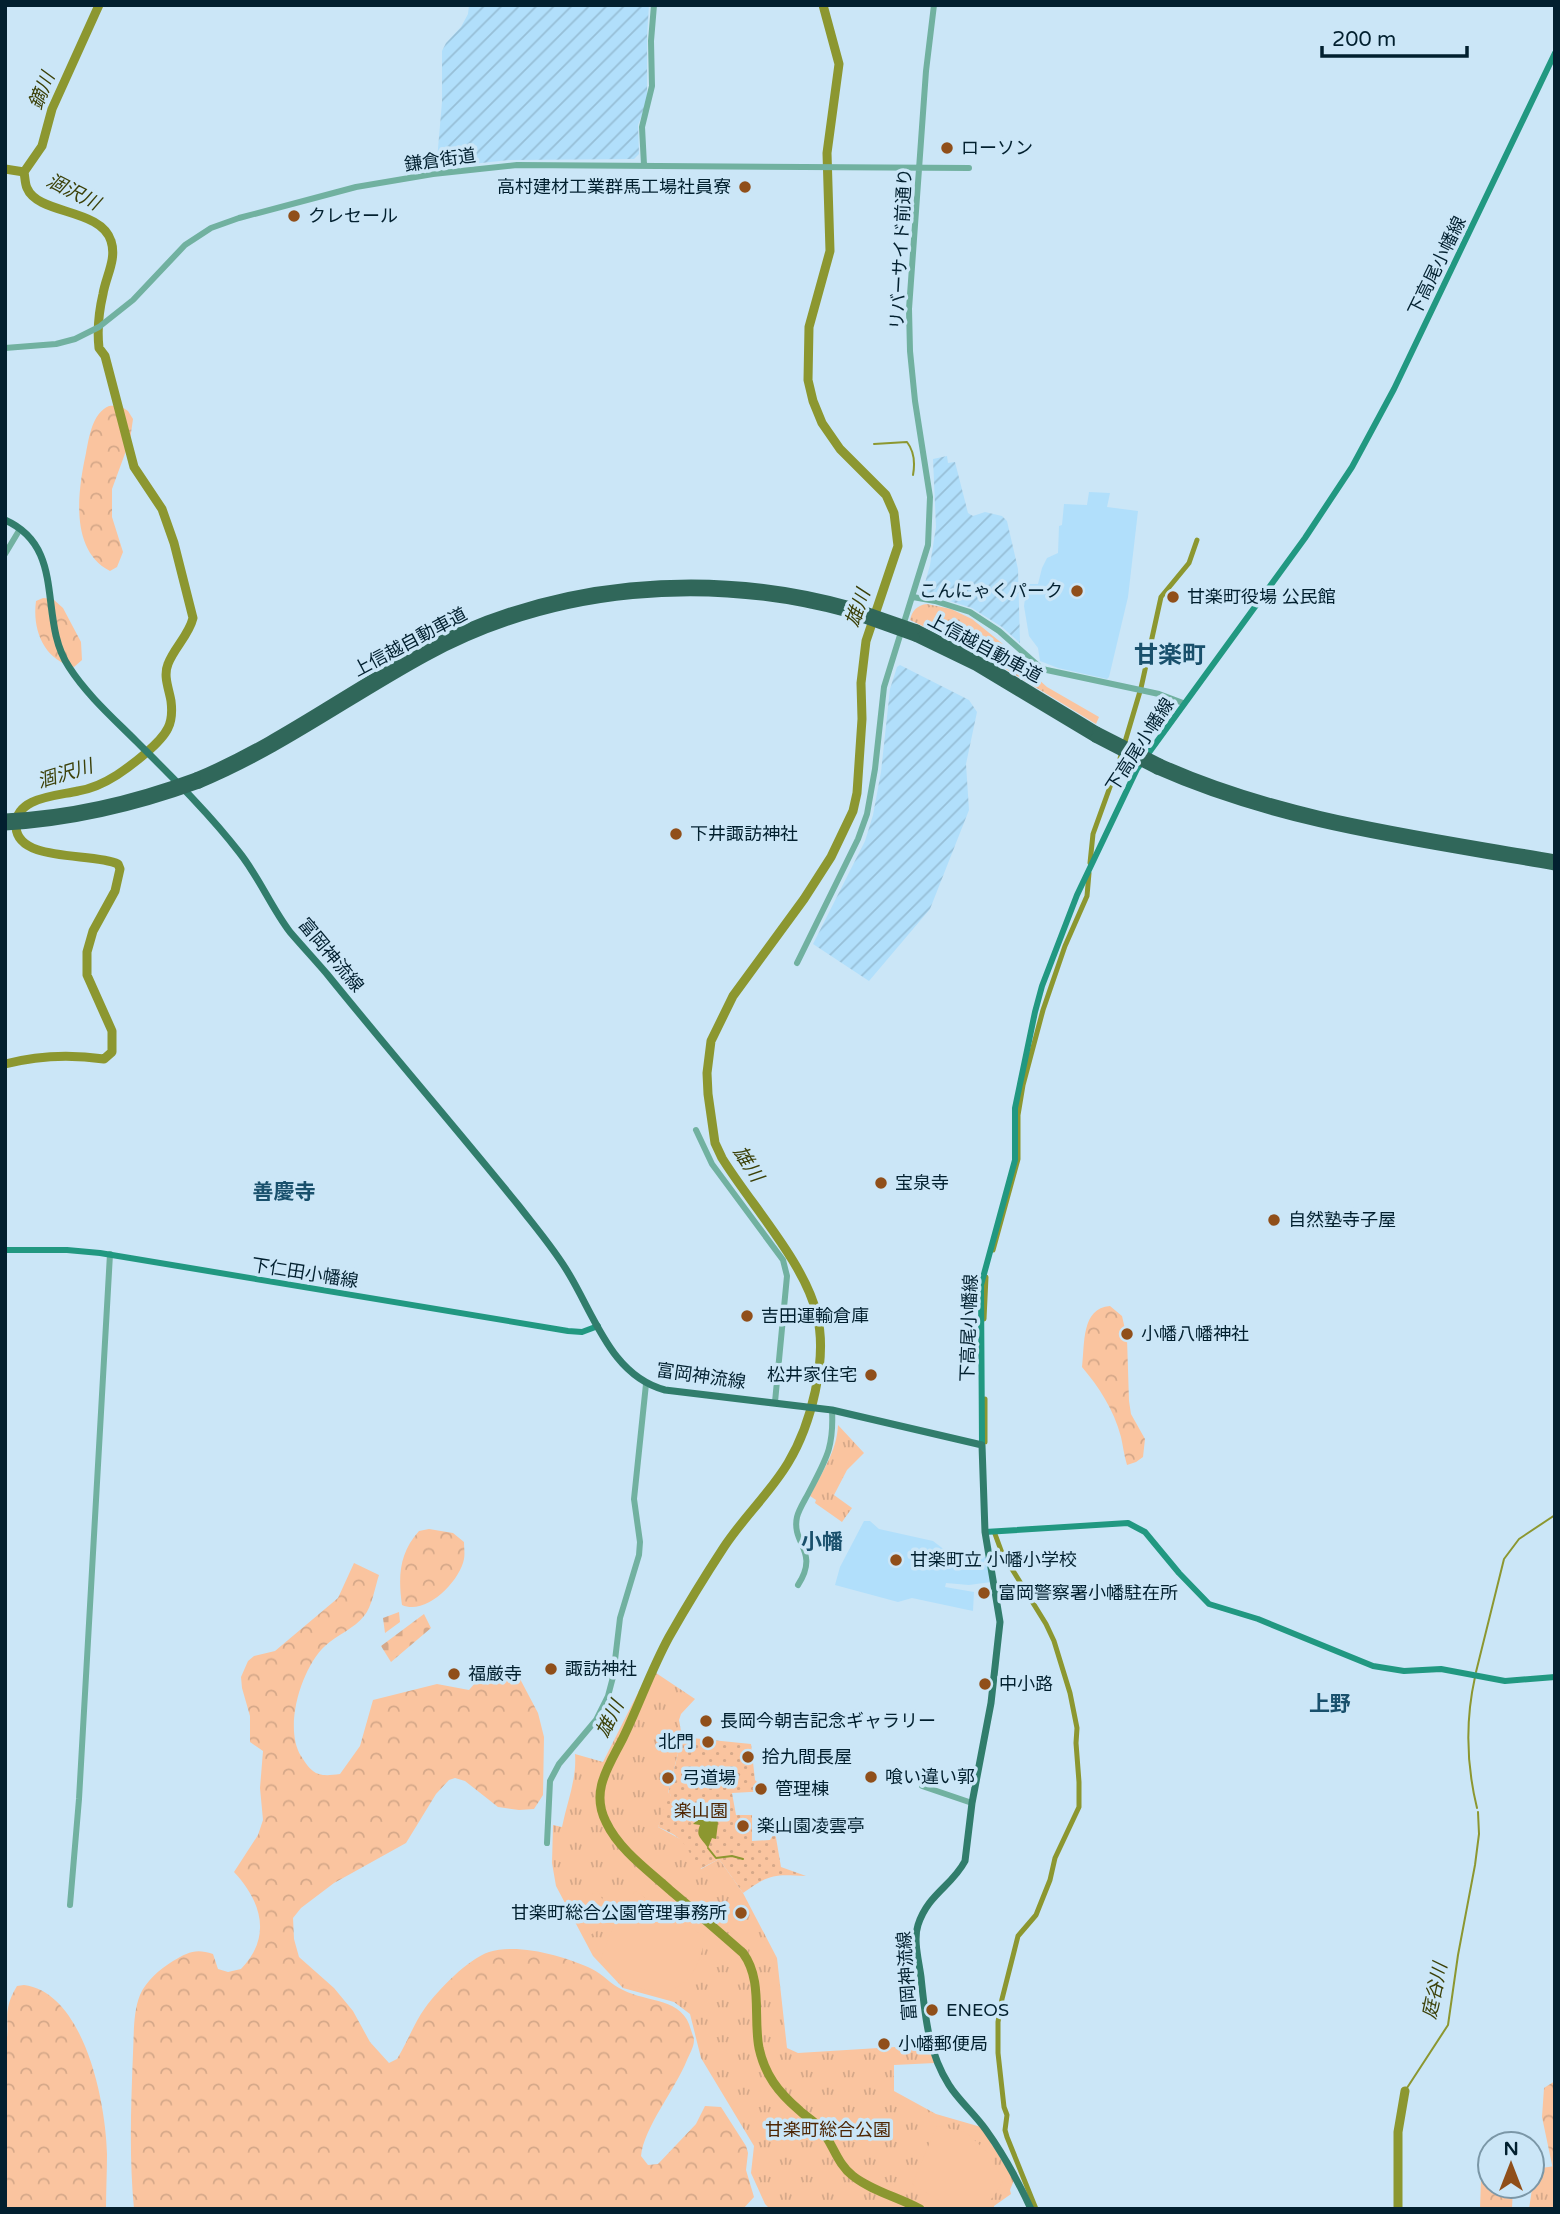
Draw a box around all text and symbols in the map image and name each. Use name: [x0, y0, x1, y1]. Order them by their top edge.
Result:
scale bar: [1322, 14, 1467, 58]
text: 200 m: [1332, 27, 1396, 52]
water label: 鏑川: [25, 67, 60, 113]
place label: ローソン: [961, 137, 1033, 159]
marker: ローソン: [939, 140, 955, 156]
street label: 鎌倉街道: [403, 144, 477, 176]
street label: リバーサイド前通り: [886, 168, 916, 330]
water label: 涸沢川: [43, 169, 105, 216]
place label: 高村建材工業群馬工場社員寮: [497, 176, 731, 198]
marker: 高村建材工業群馬工場社員寮: [737, 179, 753, 195]
place label: クレセール: [308, 205, 398, 227]
marker: クレセール: [286, 208, 302, 224]
street label: 下高尾小幡線: [1403, 213, 1471, 319]
place label: こんにゃくパーク: [919, 580, 1063, 602]
marker: こんにゃくパーク: [1069, 583, 1085, 599]
water label: 雄川: [841, 585, 875, 630]
place label: 甘楽町役場 公民館: [1187, 586, 1336, 608]
marker: 甘楽町役場 公民館: [1165, 589, 1181, 605]
street label: 上信越自動車道: [349, 603, 471, 681]
street label: 上信越自動車道: [924, 609, 1046, 687]
district label: 甘楽町: [1134, 641, 1206, 670]
street label: 下高尾小幡線: [1101, 694, 1179, 796]
water label: 涸沢川: [35, 755, 97, 793]
place label: 下井諏訪神社: [690, 823, 798, 845]
marker: 下井諏訪神社: [668, 826, 684, 842]
street label: 富岡神流線: [294, 913, 368, 997]
water label: 雄川: [728, 1142, 769, 1188]
place label: 宝泉寺: [895, 1172, 949, 1194]
marker: 宝泉寺: [873, 1175, 889, 1191]
district label: 善慶寺: [253, 1180, 316, 1205]
place label: 自然塾寺子屋: [1288, 1209, 1396, 1231]
marker: 自然塾寺子屋: [1266, 1212, 1282, 1228]
street label: 下仁田小幡線: [250, 1254, 360, 1292]
street label: 下高尾小幡線: [956, 1274, 982, 1382]
place label: 吉田運輸倉庫: [761, 1305, 869, 1327]
marker: 吉田運輸倉庫: [739, 1308, 755, 1324]
place label: 小幡八幡神社: [1141, 1323, 1249, 1345]
marker: 小幡八幡神社: [1119, 1326, 1135, 1342]
street label: 富岡神流線: [655, 1359, 747, 1393]
place label: 松井家住宅: [767, 1364, 857, 1386]
marker: 松井家住宅: [863, 1367, 879, 1383]
district label: 小幡: [801, 1530, 843, 1555]
place label: 甘楽町立 小幡小学校: [910, 1549, 1077, 1571]
marker: 甘楽町立 小幡小学校: [888, 1552, 904, 1568]
place label: 富岡警察署小幡駐在所: [998, 1582, 1178, 1604]
marker: 富岡警察署小幡駐在所: [976, 1585, 992, 1601]
place label: 諏訪神社: [565, 1658, 637, 1680]
marker: 諏訪神社: [543, 1661, 559, 1677]
place label: 福厳寺: [468, 1663, 522, 1685]
marker: 福厳寺: [446, 1666, 462, 1682]
place label: 中小路: [999, 1673, 1053, 1695]
marker: 中小路: [977, 1676, 993, 1692]
district label: 上野: [1309, 1692, 1351, 1717]
water label: 雄川: [592, 1695, 629, 1741]
place label: 長岡今朝吉記念ギャラリー: [720, 1710, 936, 1732]
marker: 長岡今朝吉記念ギャラリー: [698, 1713, 714, 1729]
place label: 北門: [658, 1731, 694, 1753]
marker: 北門: [700, 1734, 716, 1750]
place label: 拾九間長屋: [762, 1746, 852, 1768]
marker: 拾九間長屋: [740, 1749, 756, 1765]
place label: 喰い違い郭: [885, 1766, 975, 1788]
place label: 弓道場: [682, 1767, 736, 1789]
marker: 喰い違い郭: [863, 1769, 879, 1785]
marker: 弓道場: [660, 1770, 676, 1786]
place label: 管理棟: [775, 1778, 829, 1800]
marker: 管理棟: [753, 1781, 769, 1797]
park label: 楽山園: [674, 1800, 728, 1822]
place label: 楽山園凌雲亭: [757, 1815, 865, 1837]
marker: 楽山園凌雲亭: [735, 1818, 751, 1834]
place label: 甘楽町総合公園管理事務所: [511, 1902, 727, 1924]
marker: 甘楽町総合公園管理事務所: [733, 1905, 749, 1921]
street label: 富岡神流線: [893, 1930, 921, 2022]
water label: 庭谷川: [1418, 1959, 1452, 2021]
place label: ENEOS: [946, 1999, 1009, 2021]
marker: ENEOS: [924, 2002, 940, 2018]
place label: 小幡郵便局: [898, 2033, 988, 2055]
marker: 小幡郵便局: [876, 2036, 892, 2052]
park label: 甘楽町総合公園: [765, 2119, 891, 2141]
north arrow: [1476, 2130, 1546, 2200]
text: N: [1503, 2138, 1519, 2160]

